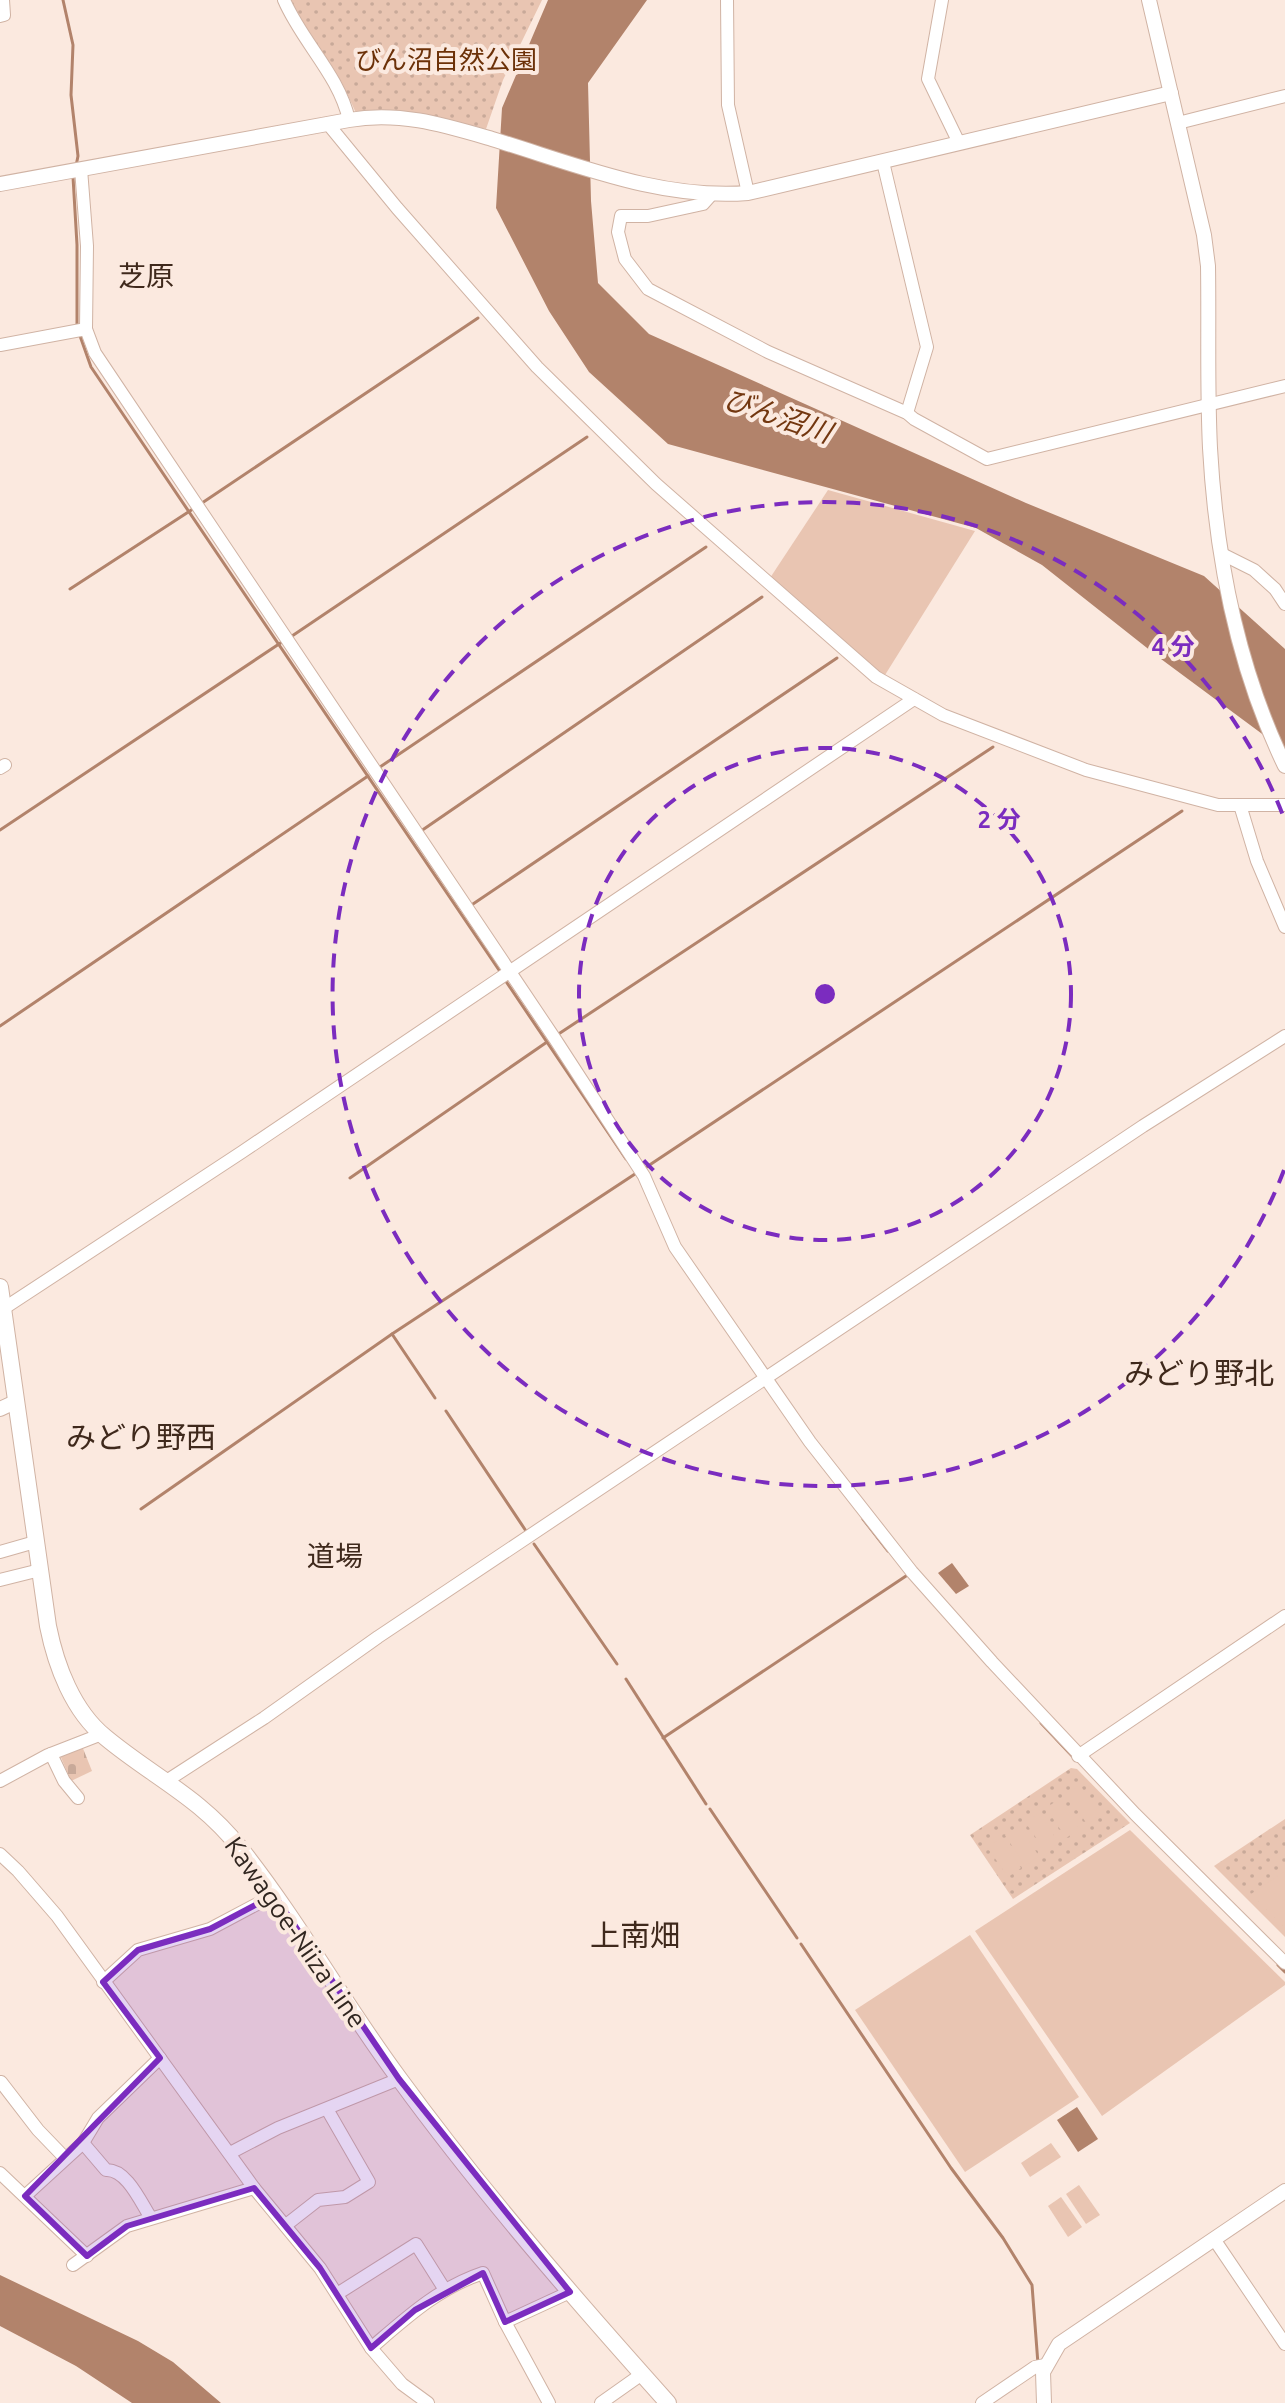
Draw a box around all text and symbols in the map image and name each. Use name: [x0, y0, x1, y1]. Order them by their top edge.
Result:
park label: びん沼自然公園: [355, 45, 537, 74]
district label: 芝原: [118, 260, 174, 291]
water label: びん沼川: [720, 382, 839, 449]
text: 4 分: [1151, 633, 1195, 660]
text: 2 分: [977, 806, 1021, 833]
centre of rings: [811, 980, 839, 1008]
district label: みどり野北: [1124, 1356, 1274, 1390]
district label: みどり野西: [66, 1420, 216, 1454]
district label: 道場: [307, 1540, 363, 1571]
street label: Kawagoe-Niiza Line: [219, 1831, 373, 2033]
district label: 上南畑: [590, 1918, 680, 1952]

